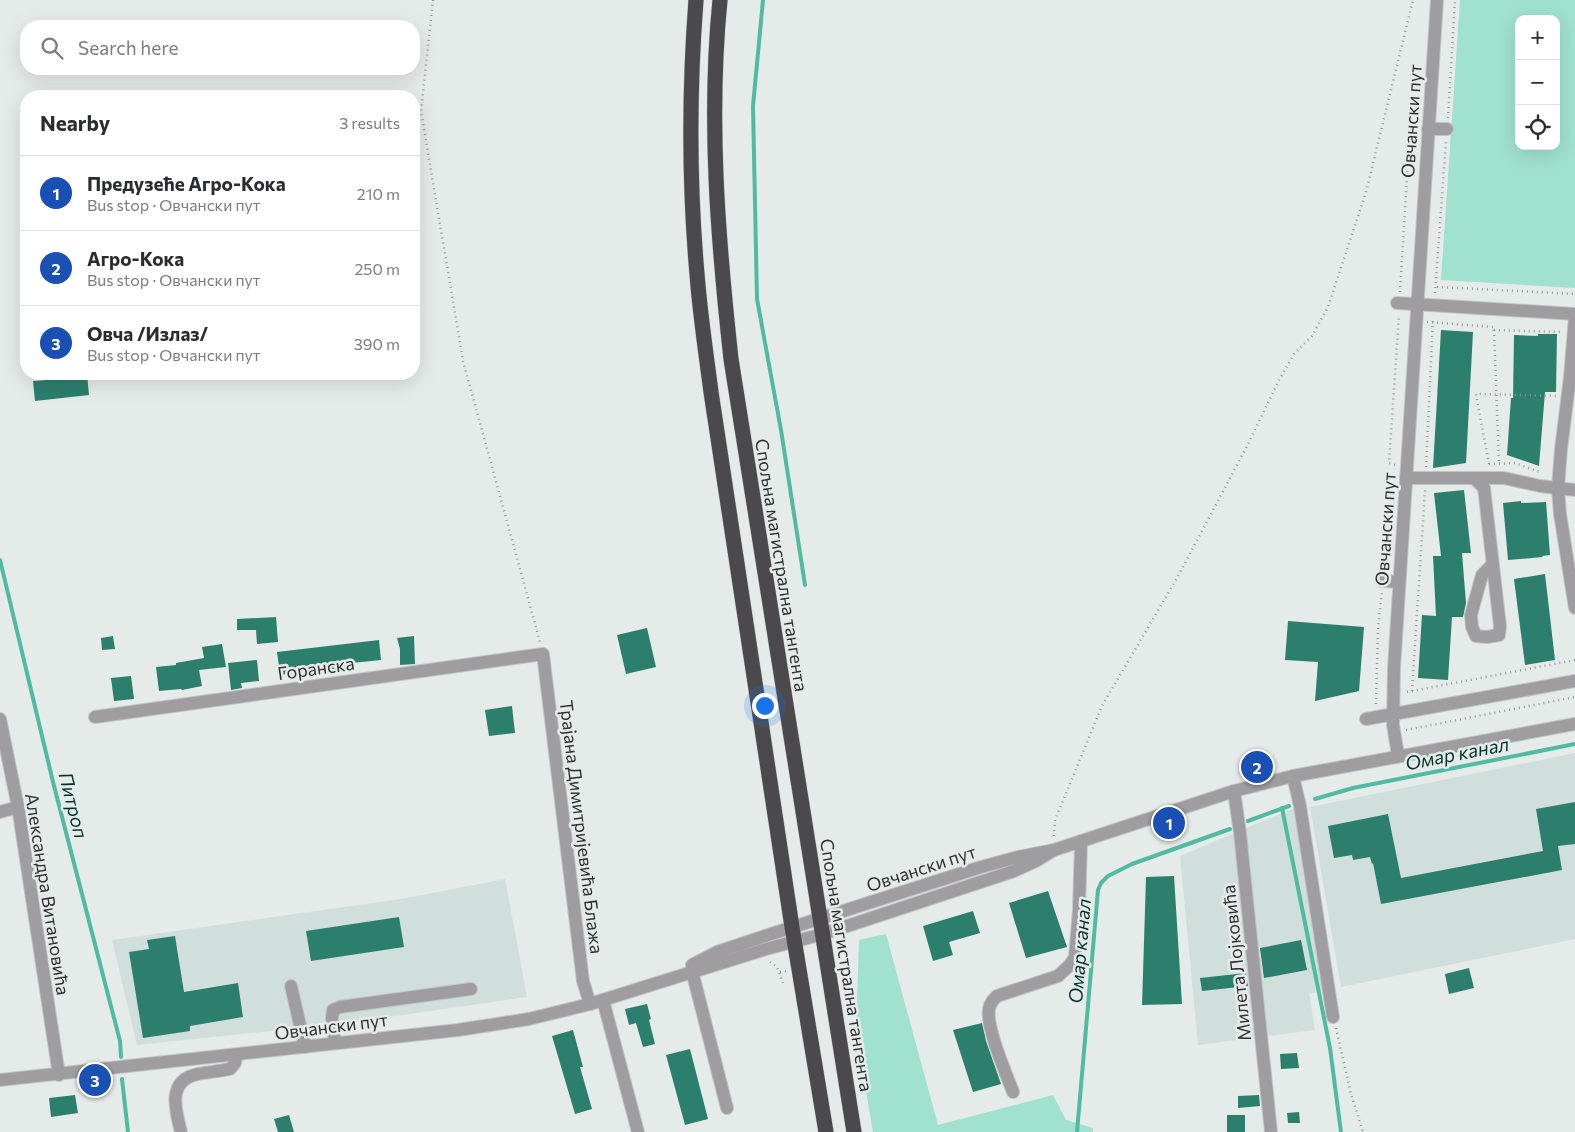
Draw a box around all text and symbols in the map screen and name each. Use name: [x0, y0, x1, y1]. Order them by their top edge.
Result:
map controls: [1515, 15, 1560, 150]
button: +: [1515, 15, 1560, 60]
search box: [20, 20, 420, 75]
icon: search: [38, 34, 66, 62]
text: Search here: [78, 36, 178, 59]
button: −: [1515, 60, 1560, 105]
street label: Овчански пут: [1396, 63, 1426, 178]
button: locate: [1515, 105, 1560, 150]
text: Nearby: [40, 110, 110, 135]
text: 3 results: [339, 113, 400, 132]
text: Предузеће Агро-Кока: [87, 172, 286, 195]
text: 1: [52, 184, 60, 203]
text: 210 m: [357, 184, 400, 203]
text: Bus stop · Овчански пут: [87, 195, 260, 214]
text: Агро-Кока: [87, 247, 184, 270]
text: 2: [51, 259, 61, 278]
text: 250 m: [354, 259, 400, 278]
text: Bus stop · Овчански пут: [87, 270, 260, 289]
text: Овча /Излаз/: [87, 322, 208, 345]
text: 3: [51, 334, 61, 353]
text: 390 m: [354, 334, 400, 353]
text: Bus stop · Овчански пут: [87, 345, 260, 364]
street label: Спољна магистрална тангента: [751, 437, 813, 693]
street label: Овчански пут: [1370, 471, 1400, 586]
street label: Горанска: [276, 652, 356, 684]
your location: [752, 693, 778, 719]
street label: Трајана Димитријевића Блажа: [556, 699, 608, 955]
water label: Омар канал: [1403, 732, 1511, 774]
pin: 2: [1241, 748, 1273, 786]
water label: Питроп: [55, 770, 93, 841]
street label: Александра Витановића: [21, 791, 75, 997]
pin: 1: [1153, 804, 1185, 842]
street label: Спољна магистрална тангента: [816, 837, 878, 1093]
street label: Овчански пут: [864, 840, 979, 896]
street label: Милета Лојковића: [1217, 884, 1255, 1042]
water label: Омар канал: [1063, 898, 1095, 1004]
street label: Овчански пут: [273, 1008, 389, 1044]
pin: 3: [79, 1061, 111, 1099]

